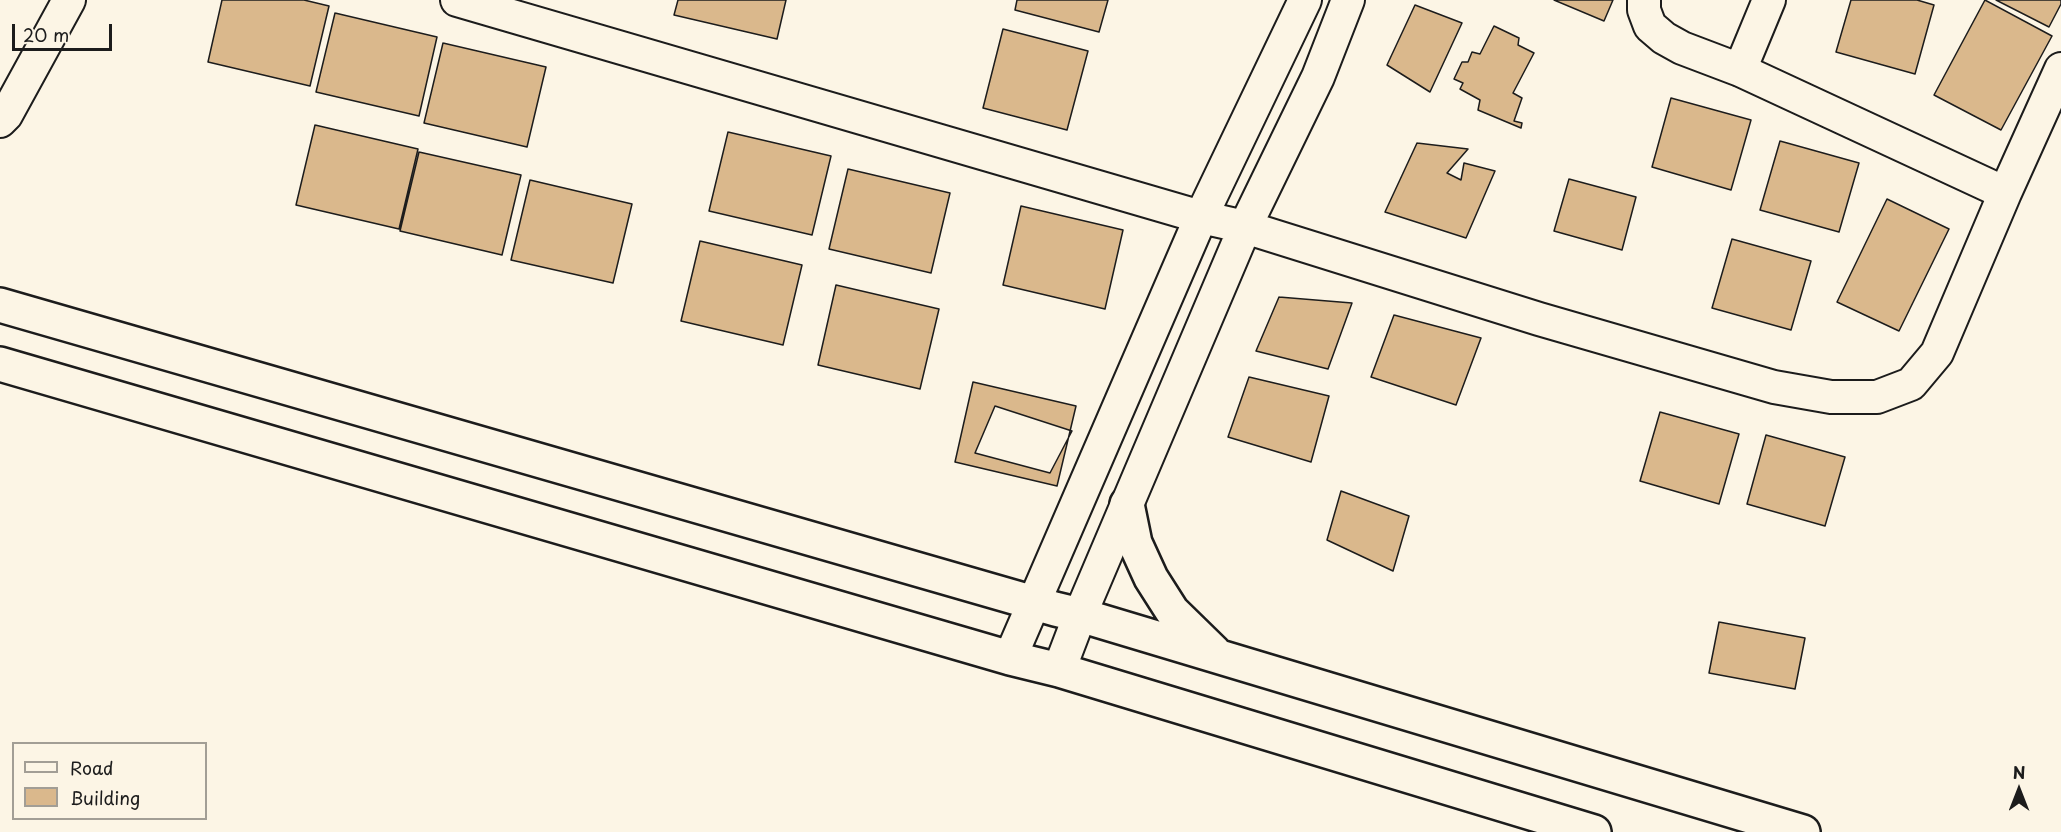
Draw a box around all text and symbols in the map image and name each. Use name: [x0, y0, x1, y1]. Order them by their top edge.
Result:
scale bar: [15, 12, 116, 50]
text: 20 m: [23, 21, 69, 48]
legend: [12, 742, 207, 820]
text: Road: [70, 754, 114, 781]
north arrow: [1989, 760, 2049, 820]
text: N: [2013, 760, 2025, 784]
text: Building: [70, 784, 140, 811]

